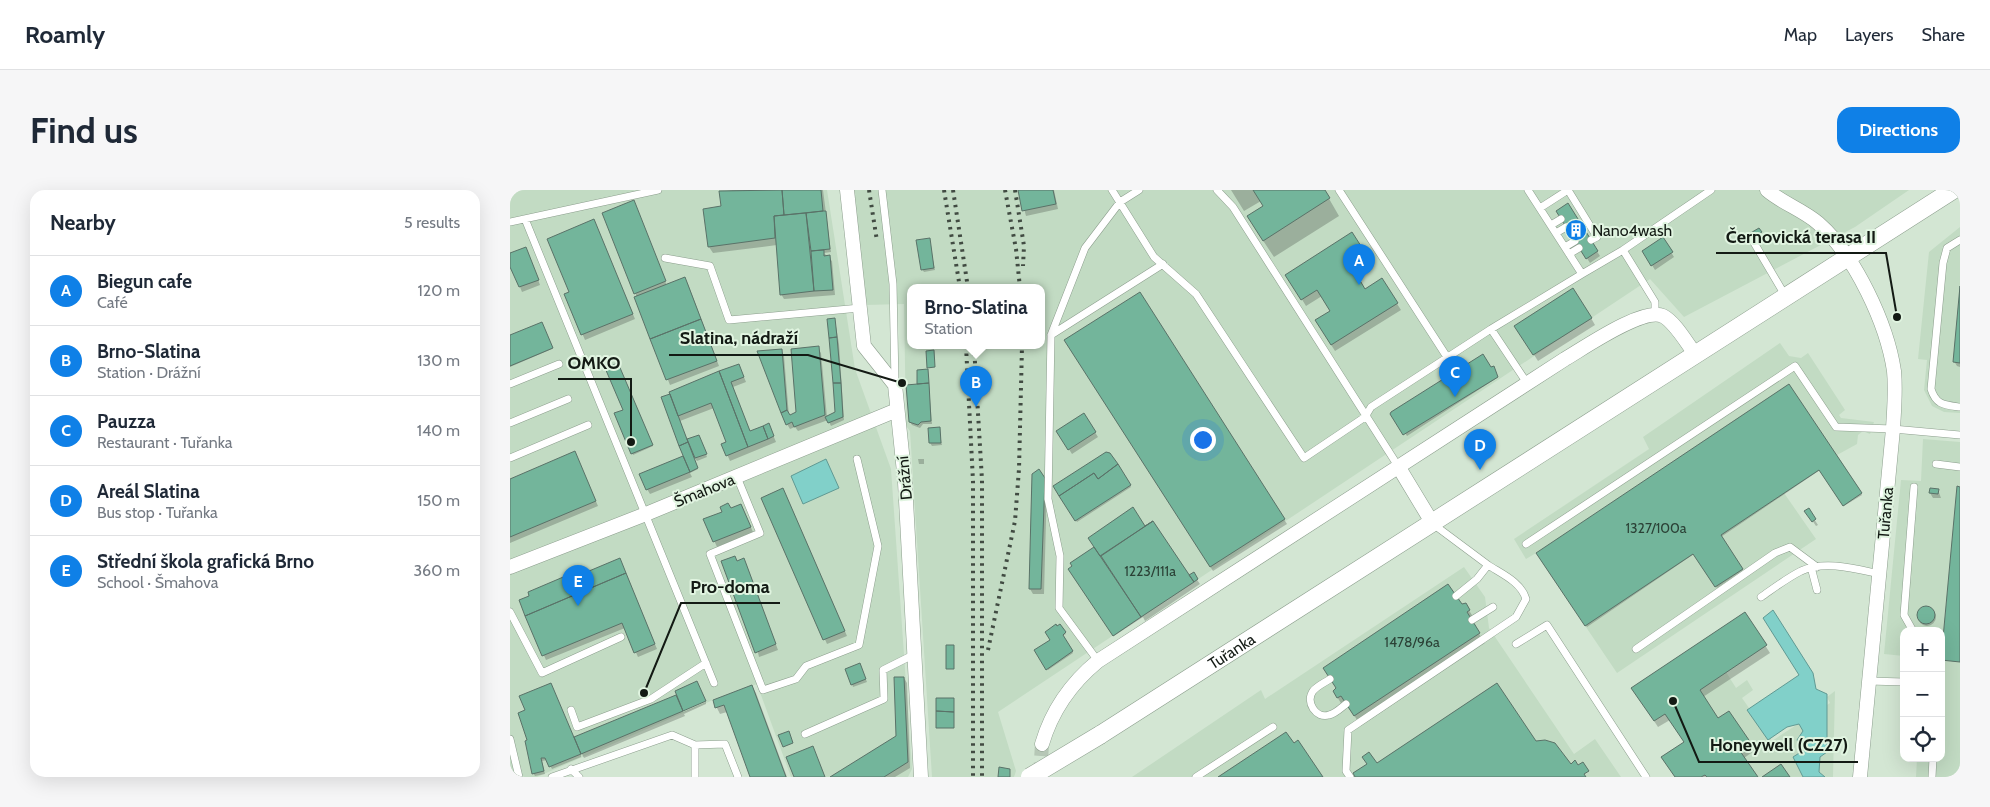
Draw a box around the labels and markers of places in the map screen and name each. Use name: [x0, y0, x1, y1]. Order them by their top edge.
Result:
building icon: Nano4wash: [1564, 218, 1588, 242]
callout: Černovická terasa II: [1716, 220, 1886, 253]
place label: Nano4wash: [1592, 221, 1672, 240]
pin: A: [1343, 244, 1375, 285]
callout: Slatina, nádraží: [669, 322, 808, 355]
callout: OMKO: [558, 346, 631, 379]
pin: C: [1439, 356, 1471, 397]
pin: B: [960, 366, 992, 407]
pin: D: [1464, 429, 1496, 470]
pin: E: [562, 565, 594, 606]
callout: Pro-doma: [681, 570, 780, 603]
callout: Honeywell (CZ27): [1699, 729, 1858, 762]

